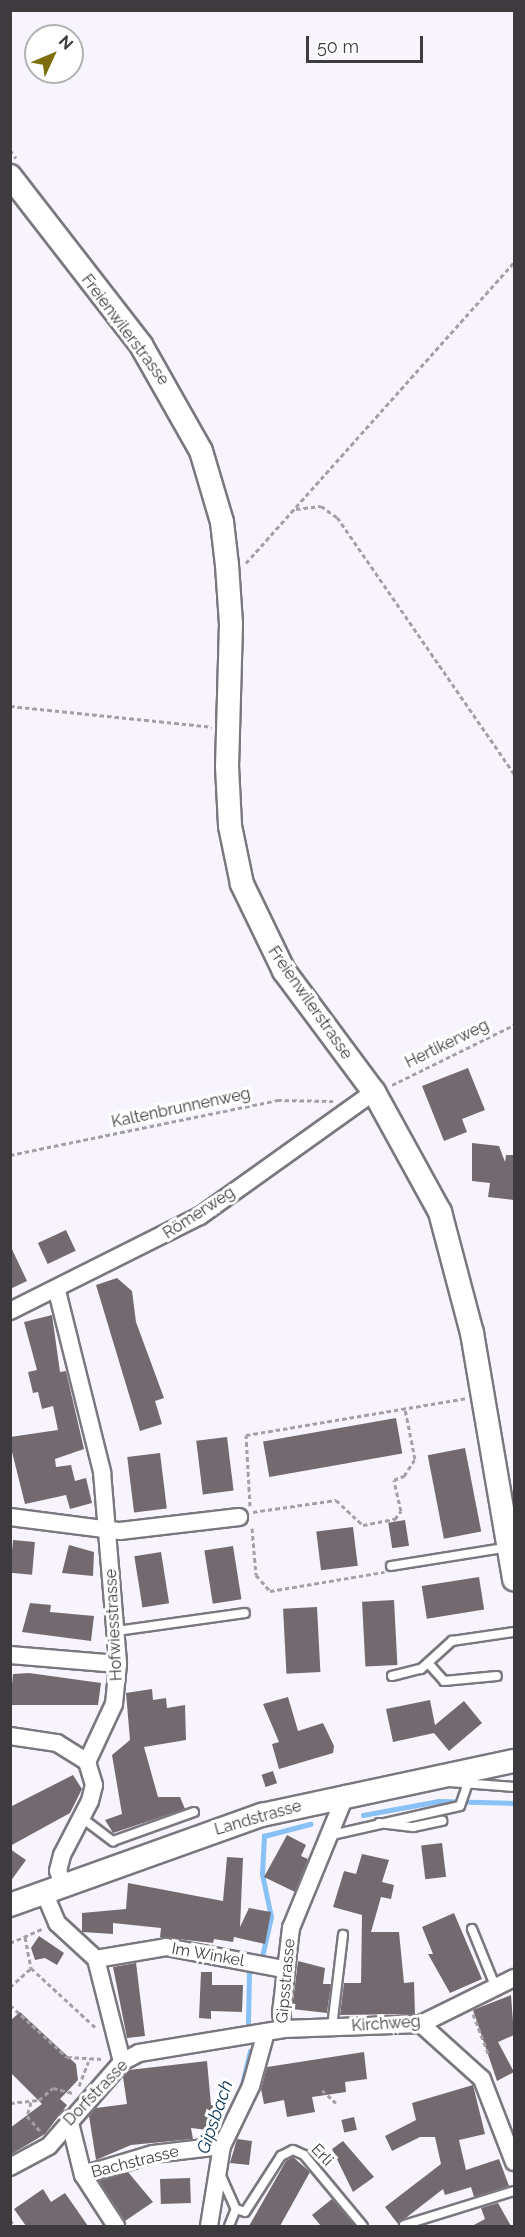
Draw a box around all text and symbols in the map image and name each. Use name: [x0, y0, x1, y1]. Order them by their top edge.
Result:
north arrow: [24, 24, 84, 84]
scale bar: [309, 24, 426, 62]
text: N: [55, 32, 77, 54]
text: 50 m: [317, 36, 359, 57]
street label: Freienwilerstrasse: [77, 271, 173, 389]
street label: Freienwilerstrasse: [264, 943, 356, 1063]
street label: Hertikerweg: [402, 1016, 492, 1072]
street label: Kaltenbrunnenweg: [110, 1084, 252, 1132]
street label: Römerweg: [160, 1183, 238, 1243]
street label: Hofwiesstrasse: [101, 1568, 127, 1682]
street label: Landstrasse: [212, 1796, 304, 1840]
street label: Gipsstrasse: [273, 1938, 299, 2024]
street label: Im Winkel: [170, 1939, 246, 1971]
street label: Kirchweg: [351, 2012, 421, 2036]
street label: Dorfstrasse: [60, 2056, 132, 2130]
water label: Gipsbach: [192, 2077, 238, 2157]
street label: Erli: [307, 2140, 337, 2170]
street label: Bachstrasse: [89, 2142, 181, 2182]

